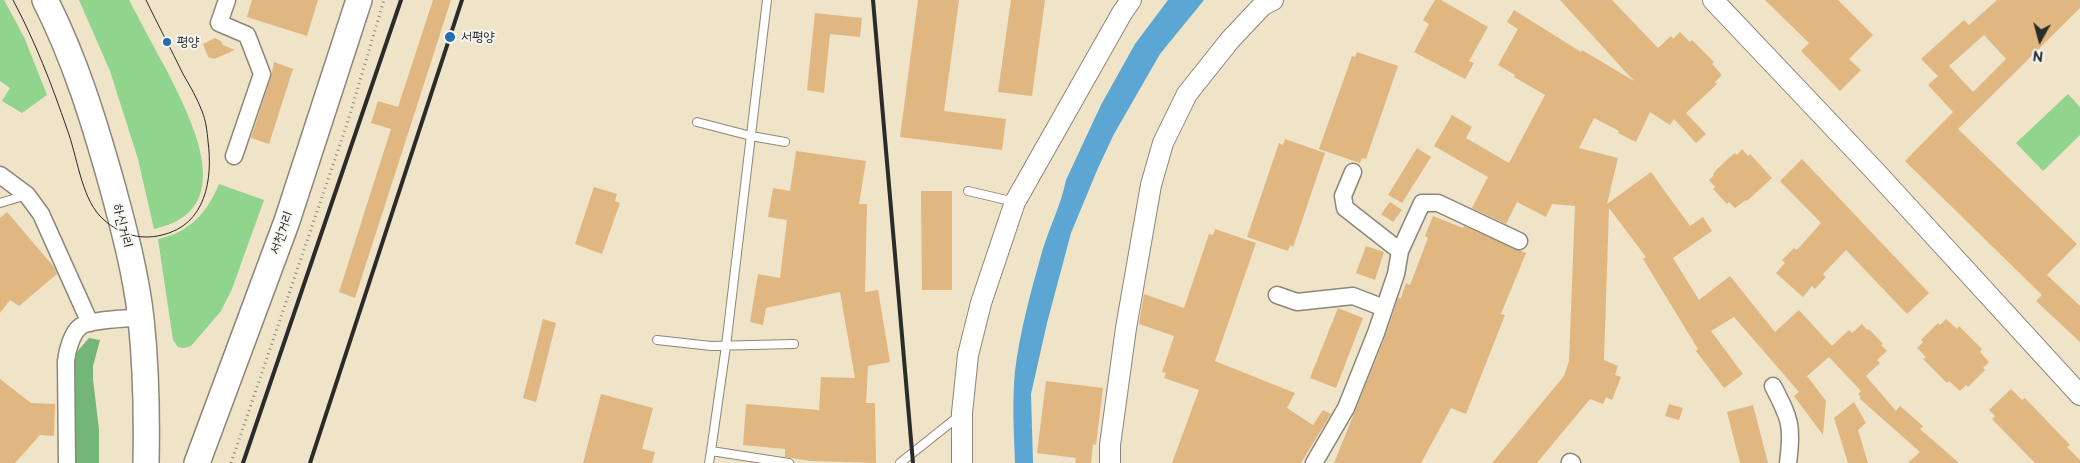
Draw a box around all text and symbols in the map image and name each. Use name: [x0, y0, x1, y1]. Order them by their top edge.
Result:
north arrow: [2015, 15, 2065, 65]
place label: 서평양: [461, 29, 495, 45]
marker: 서평양: [443, 30, 457, 44]
place label: 평양: [177, 34, 200, 50]
marker: 평양: [161, 36, 173, 48]
text: N: [2032, 46, 2044, 64]
street label: 하신거리: [108, 202, 136, 250]
street label: 서천거리: [266, 209, 298, 257]

